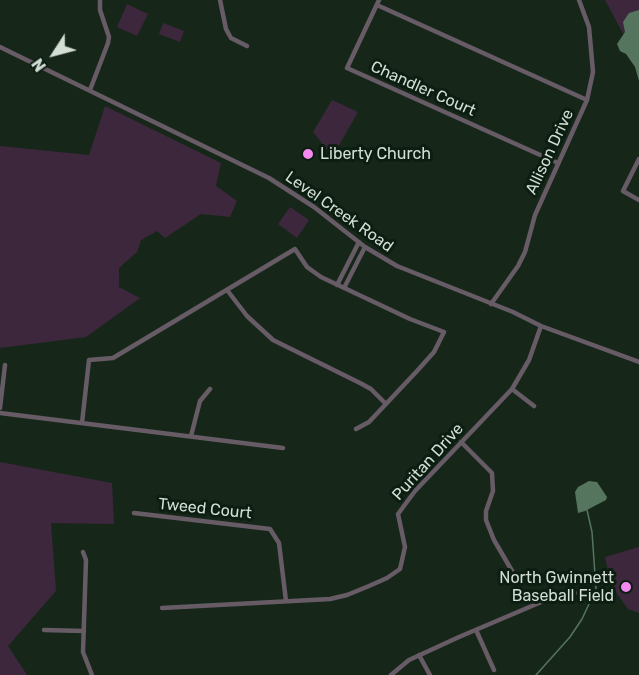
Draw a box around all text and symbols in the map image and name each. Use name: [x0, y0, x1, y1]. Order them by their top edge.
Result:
north arrow: [24, 24, 84, 84]
text: N: [28, 55, 50, 75]
street label: Chandler Court: [367, 57, 479, 121]
street label: Allison Drive: [522, 106, 578, 198]
place label: Liberty Church: [320, 144, 431, 164]
marker: Liberty Church: [301, 147, 315, 161]
street label: Level Creek Road: [281, 168, 397, 256]
street label: Puritan Drive: [388, 420, 468, 504]
street label: Tweed Court: [157, 495, 253, 523]
place label: North Gwinnett Baseball Field: [499, 568, 614, 606]
marker: North Gwinnett Baseball Field: [619, 580, 633, 594]

